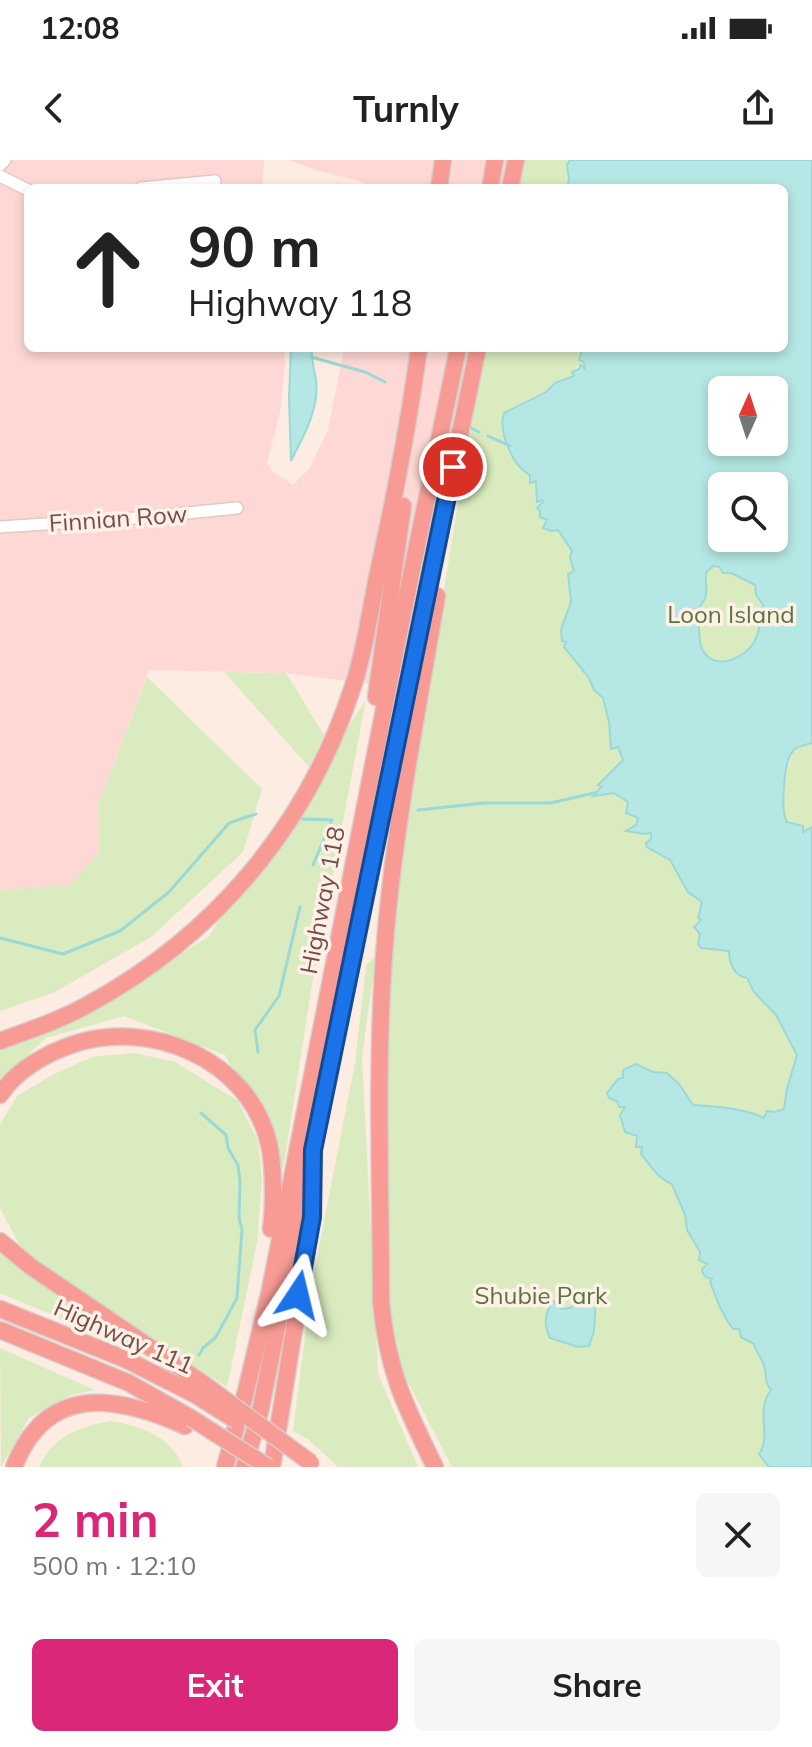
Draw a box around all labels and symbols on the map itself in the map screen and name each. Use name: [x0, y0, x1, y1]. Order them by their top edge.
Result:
north arrow: [708, 376, 788, 456]
pin: [419, 433, 487, 501]
street label: Finnian Row: [48, 498, 188, 538]
park label: Loon Island: [667, 599, 795, 629]
street label: Highway 118: [293, 824, 351, 976]
position arrow: [256, 1253, 340, 1337]
park label: Shubie Park: [475, 1280, 608, 1310]
street label: Highway 111: [50, 1292, 198, 1380]

